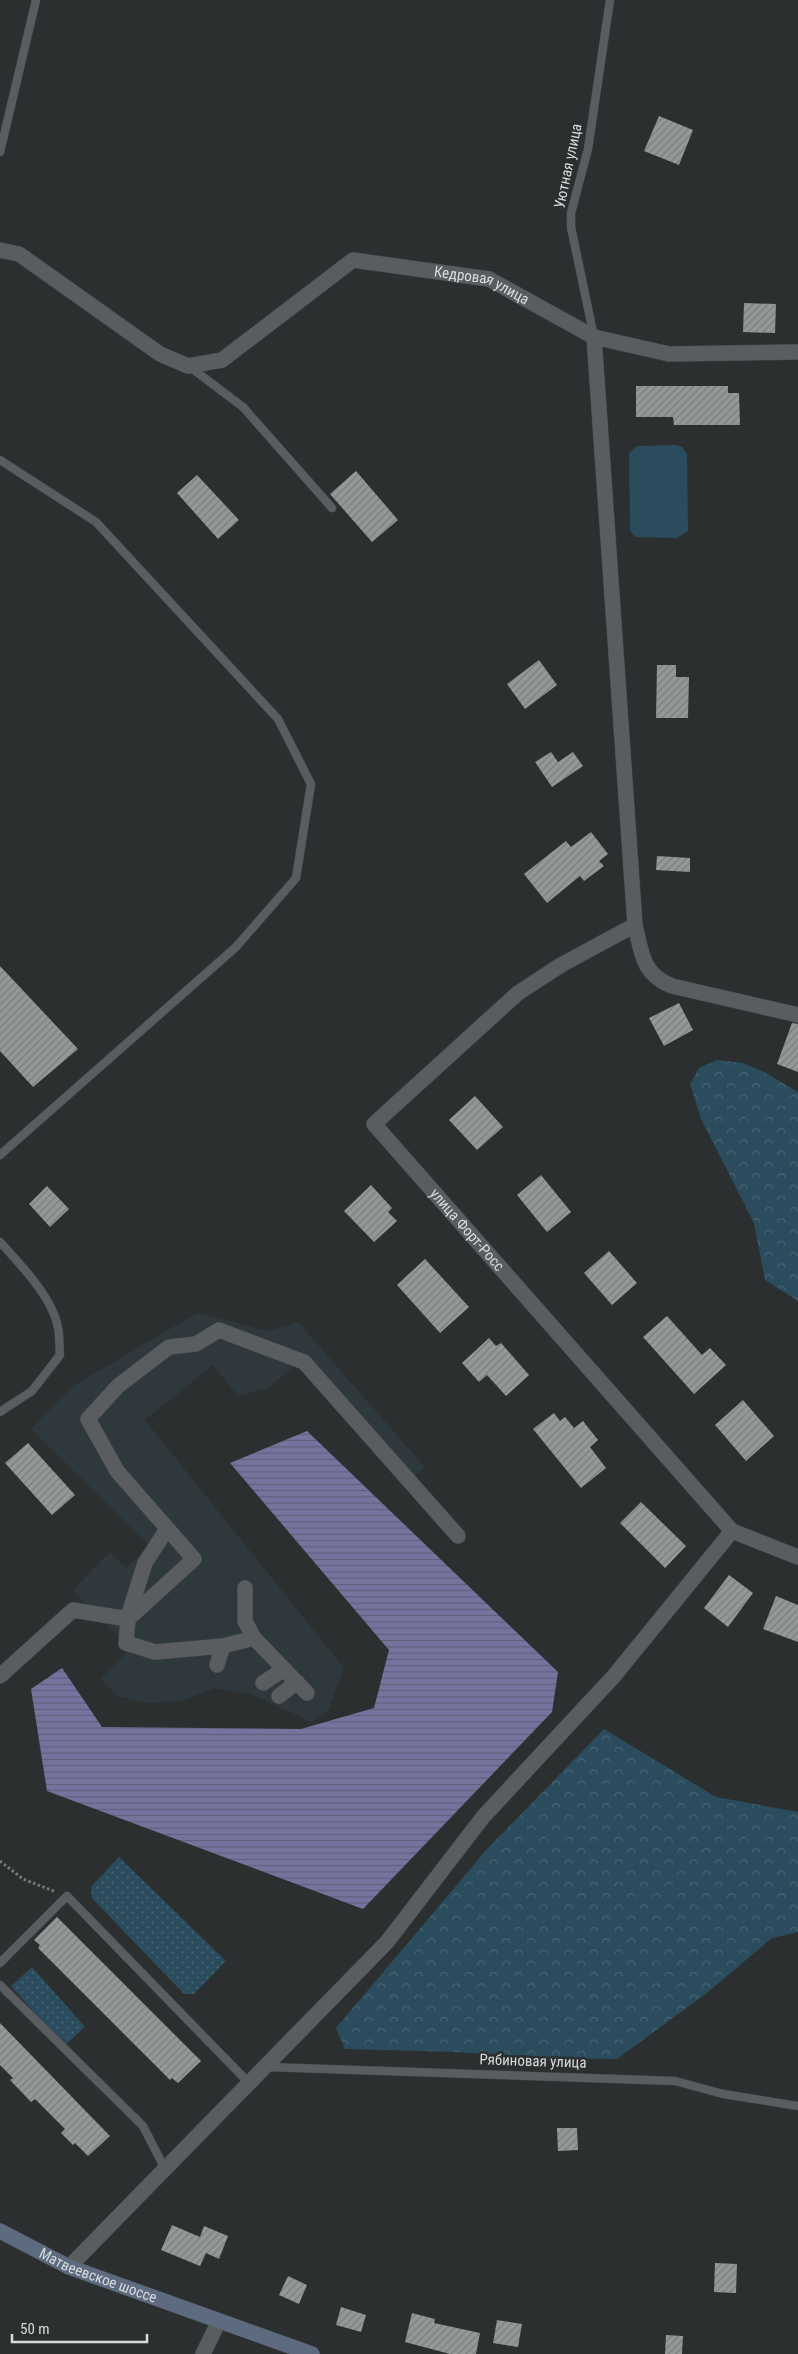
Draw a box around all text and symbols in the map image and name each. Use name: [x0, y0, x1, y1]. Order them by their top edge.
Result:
street label: Уютная улица: [550, 122, 586, 210]
street label: Кедровая улица: [433, 262, 532, 308]
street label: улица Форт-Росс: [426, 1185, 508, 1275]
street label: Рябиновая улица: [479, 2050, 587, 2072]
street label: Матвеевское шоссе: [36, 2244, 159, 2307]
scale bar: [12, 2312, 148, 2344]
text: 50 m: [20, 2320, 50, 2338]

